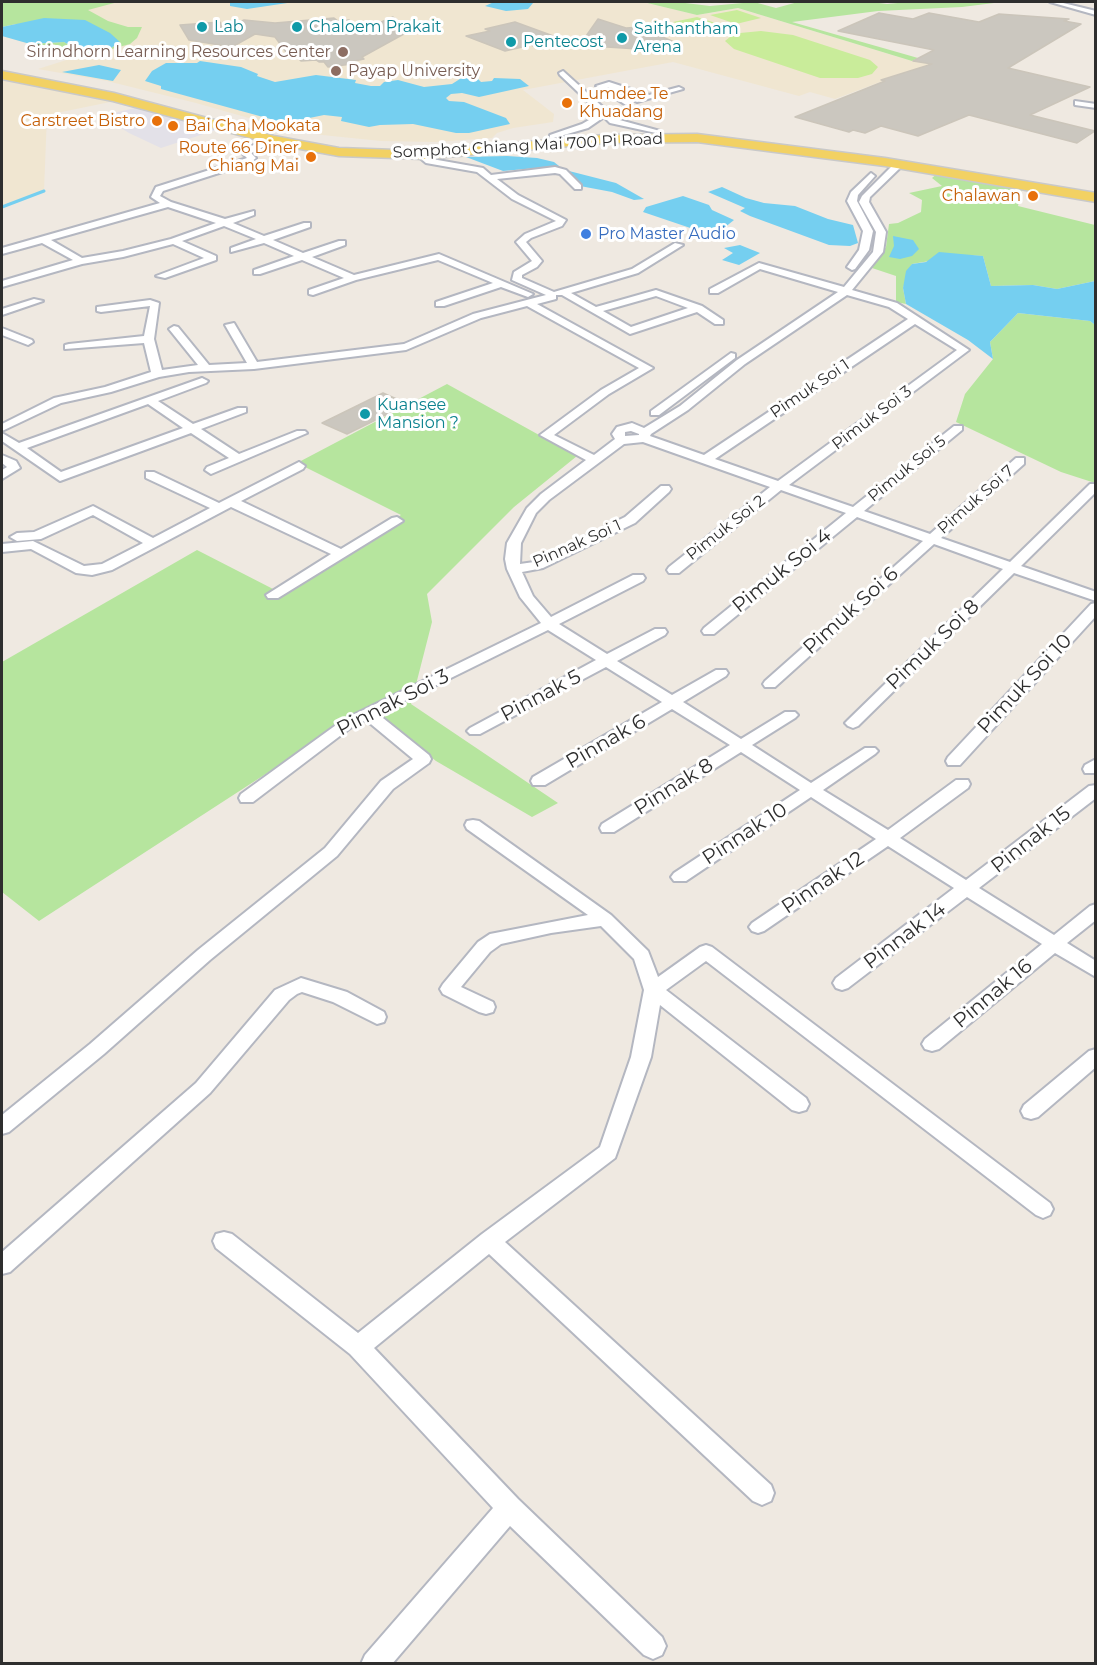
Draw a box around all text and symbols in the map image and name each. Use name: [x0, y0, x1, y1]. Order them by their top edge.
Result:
place label: Lab: [214, 17, 244, 37]
place label: Chaloem Prakait: [309, 17, 442, 37]
place label: Saithantham Arena: [634, 19, 739, 57]
marker: Lab: [195, 20, 209, 34]
marker: Chaloem Prakait: [290, 20, 304, 34]
marker: Saithantham Arena: [615, 31, 629, 45]
place label: Pentecost: [523, 32, 604, 52]
marker: Pentecost: [504, 35, 518, 49]
place label: Sirindhorn Learning Resources Center: [27, 42, 331, 62]
marker: Sirindhorn Learning Resources Center: [336, 45, 350, 59]
place label: Payap University: [348, 61, 480, 81]
marker: Payap University: [329, 64, 343, 78]
place label: Lumdee Te Khuadang: [579, 84, 668, 122]
marker: Lumdee Te Khuadang: [560, 96, 574, 110]
place label: Carstreet Bistro: [21, 111, 145, 131]
marker: Carstreet Bistro: [150, 114, 164, 128]
place label: Bai Cha Mookata: [185, 116, 321, 136]
marker: Bai Cha Mookata: [166, 119, 180, 133]
street label: Somphot Chiang Mai 700 Pi Road: [392, 129, 664, 163]
place label: Route 66 Diner Chiang Mai: [179, 138, 299, 176]
marker: Route 66 Diner Chiang Mai: [304, 150, 318, 164]
place label: Chalawan: [942, 186, 1021, 206]
marker: Chalawan: [1026, 189, 1040, 203]
place label: Pro Master Audio: [598, 224, 736, 244]
marker: Pro Master Audio: [579, 227, 593, 241]
street label: Pimuk Soi 1: [767, 355, 853, 423]
street label: Pimuk Soi 3: [828, 382, 916, 454]
place label: Kuansee Mansion ?: [377, 395, 459, 433]
marker: Kuansee Mansion ?: [358, 407, 372, 421]
street label: Pimuk Soi 5: [864, 432, 950, 506]
street label: Pimuk Soi 7: [934, 462, 1018, 538]
street label: Pimuk Soi 2: [683, 491, 769, 565]
street label: Pinnak Soi 1: [530, 516, 624, 572]
street label: Pimuk Soi 4: [728, 524, 836, 618]
street label: Pimuk Soi 6: [799, 562, 903, 660]
street label: Pimuk Soi 8: [882, 595, 984, 695]
street label: Pimuk Soi 10: [973, 629, 1077, 739]
street label: Pinnak Soi 3: [333, 664, 453, 742]
street label: Pinnak 5: [497, 665, 585, 727]
street label: Pinnak 6: [562, 710, 650, 774]
street label: Pinnak 8: [630, 753, 718, 821]
street label: Pinnak 10: [698, 798, 792, 870]
street label: Pinnak 15: [986, 802, 1076, 878]
street label: Pinnak 12: [777, 847, 869, 919]
street label: Pinnak 14: [859, 897, 951, 975]
street label: Pinnak 16: [949, 954, 1037, 1034]

